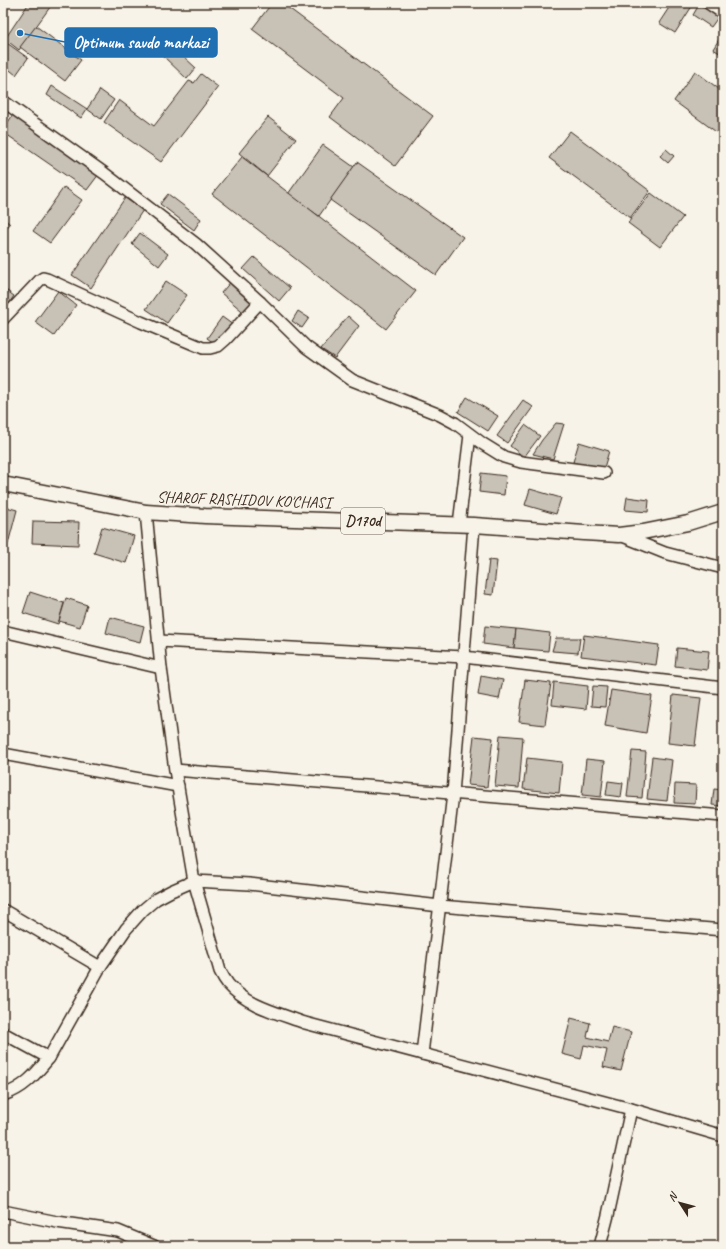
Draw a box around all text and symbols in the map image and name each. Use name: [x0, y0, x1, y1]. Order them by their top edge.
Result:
callout: Optimum savdo markazi: [65, 28, 217, 57]
text: Optimum savdo markazi: [73, 32, 211, 53]
street label: SHAROF RASHIDOV KO'CHASI: [157, 487, 335, 513]
road number: D170d: [341, 508, 385, 534]
north arrow: [660, 1183, 700, 1223]
text: N: [664, 1188, 681, 1204]

